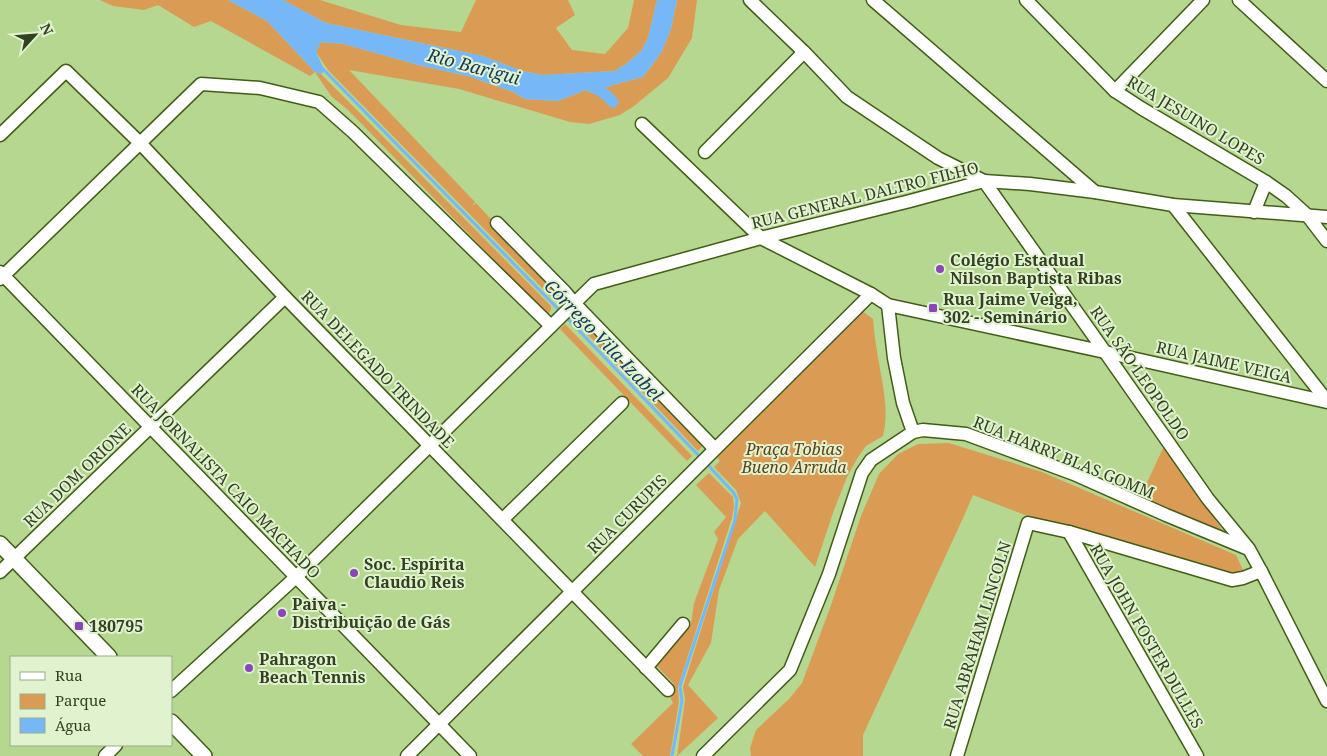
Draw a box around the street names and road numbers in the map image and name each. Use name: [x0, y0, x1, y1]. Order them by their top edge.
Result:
street label: RUA JESUINO LOPES: [1123, 70, 1269, 170]
street label: RUA GENERAL DALTRO FILHO: [749, 156, 981, 234]
street label: RUA DELEGADO TRINDADE: [297, 285, 459, 453]
street label: RUA SÃO LEOPOLDO: [1085, 302, 1195, 444]
street label: RUA JAIME VEIGA: [1154, 336, 1295, 388]
street label: RUA JORNALISTA CAIO MACHADO: [127, 379, 325, 583]
street label: RUA HARRY BLAS GOMM: [970, 411, 1158, 503]
street label: RUA DOM ORIONE: [18, 418, 136, 532]
street label: RUA CURUPIS: [582, 469, 672, 559]
street label: RUA ABRAHAM LINCOLN: [938, 538, 1016, 732]
street label: RUA JOHN FOSTER DULLES: [1085, 540, 1209, 732]

